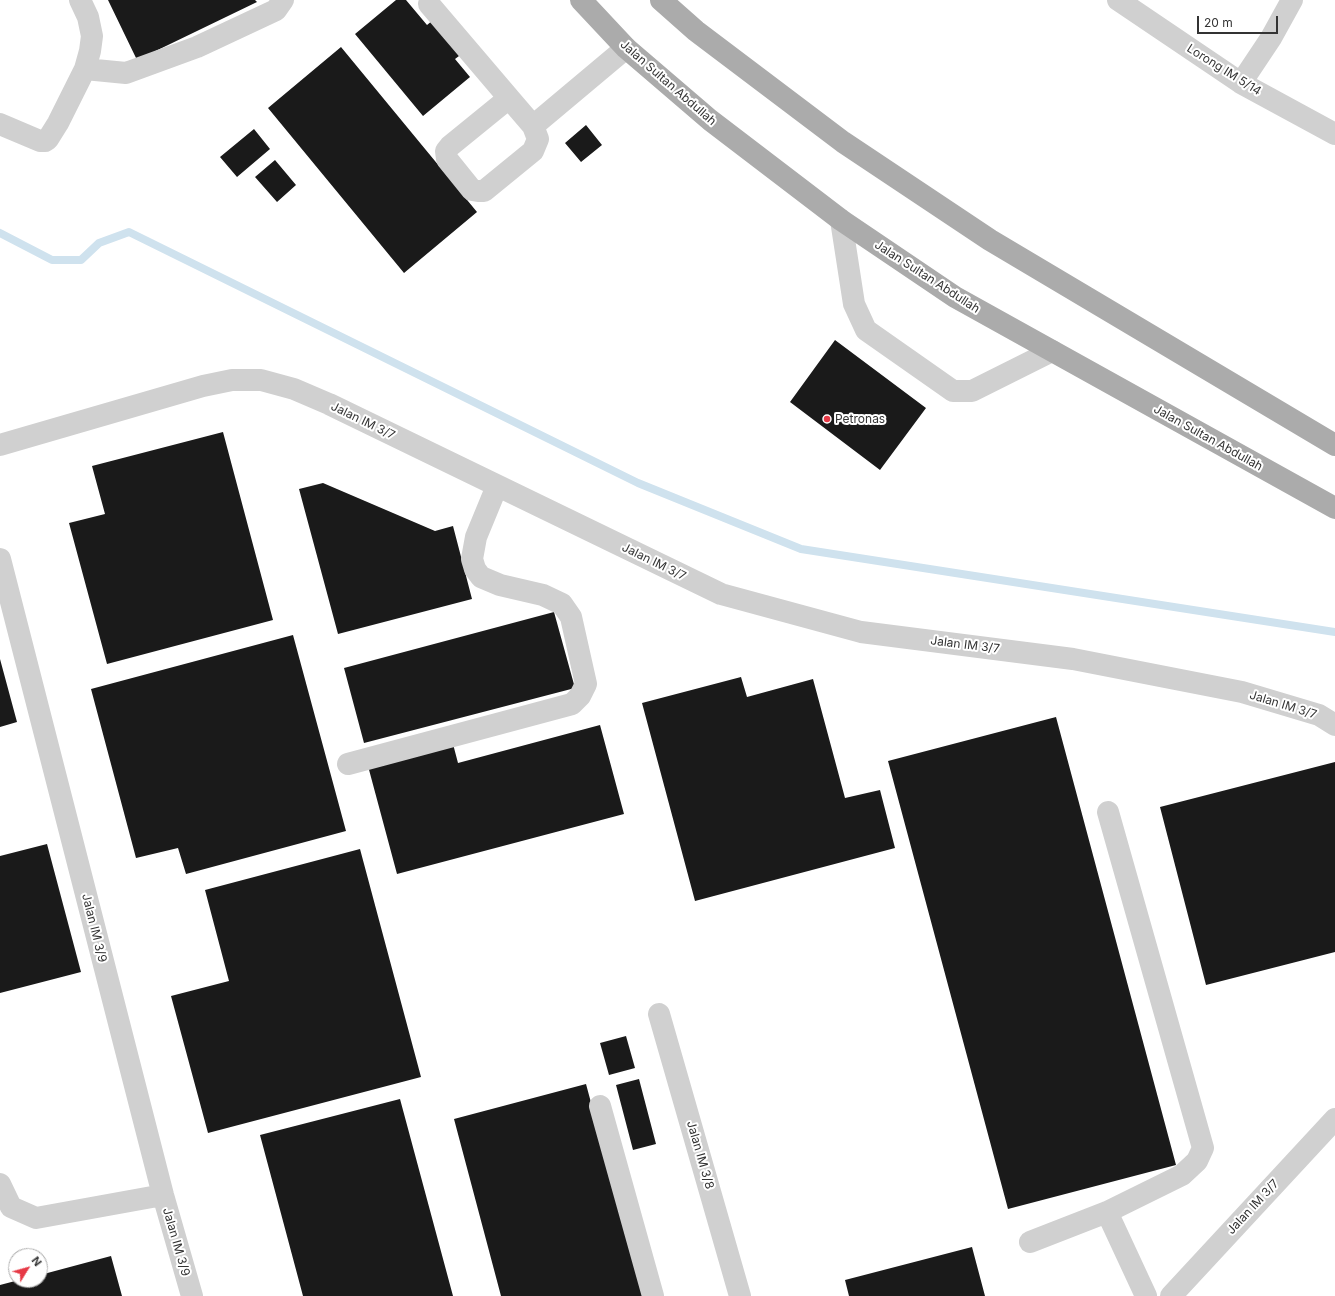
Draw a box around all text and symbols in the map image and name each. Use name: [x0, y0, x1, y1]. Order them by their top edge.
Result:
scale bar: [1199, 8, 1280, 34]
text: 20 m: [1204, 15, 1233, 30]
street label: Jalan Sultan Abdullah: [617, 37, 719, 129]
street label: Lorong IM 5/14: [1184, 41, 1264, 99]
street label: Jalan Sultan Abdullah: [872, 238, 982, 316]
street label: Jalan IM 3/7: [329, 399, 397, 443]
street label: Jalan Sultan Abdullah: [1151, 402, 1265, 474]
place label: Petronas: [835, 412, 885, 426]
marker: Petronas: [822, 414, 832, 424]
street label: Jalan IM 3/7: [620, 540, 688, 584]
street label: Jalan IM 3/7: [930, 634, 1000, 656]
street label: Jalan IM 3/7: [1248, 688, 1318, 722]
street label: Jalan IM 3/9: [79, 892, 109, 964]
street label: Jalan IM 3/8: [683, 1119, 717, 1191]
street label: Jalan IM 3/7: [1224, 1177, 1282, 1237]
street label: Jalan IM 3/9: [159, 1206, 193, 1278]
north arrow: [8, 1248, 48, 1288]
text: N: [29, 1254, 45, 1269]

